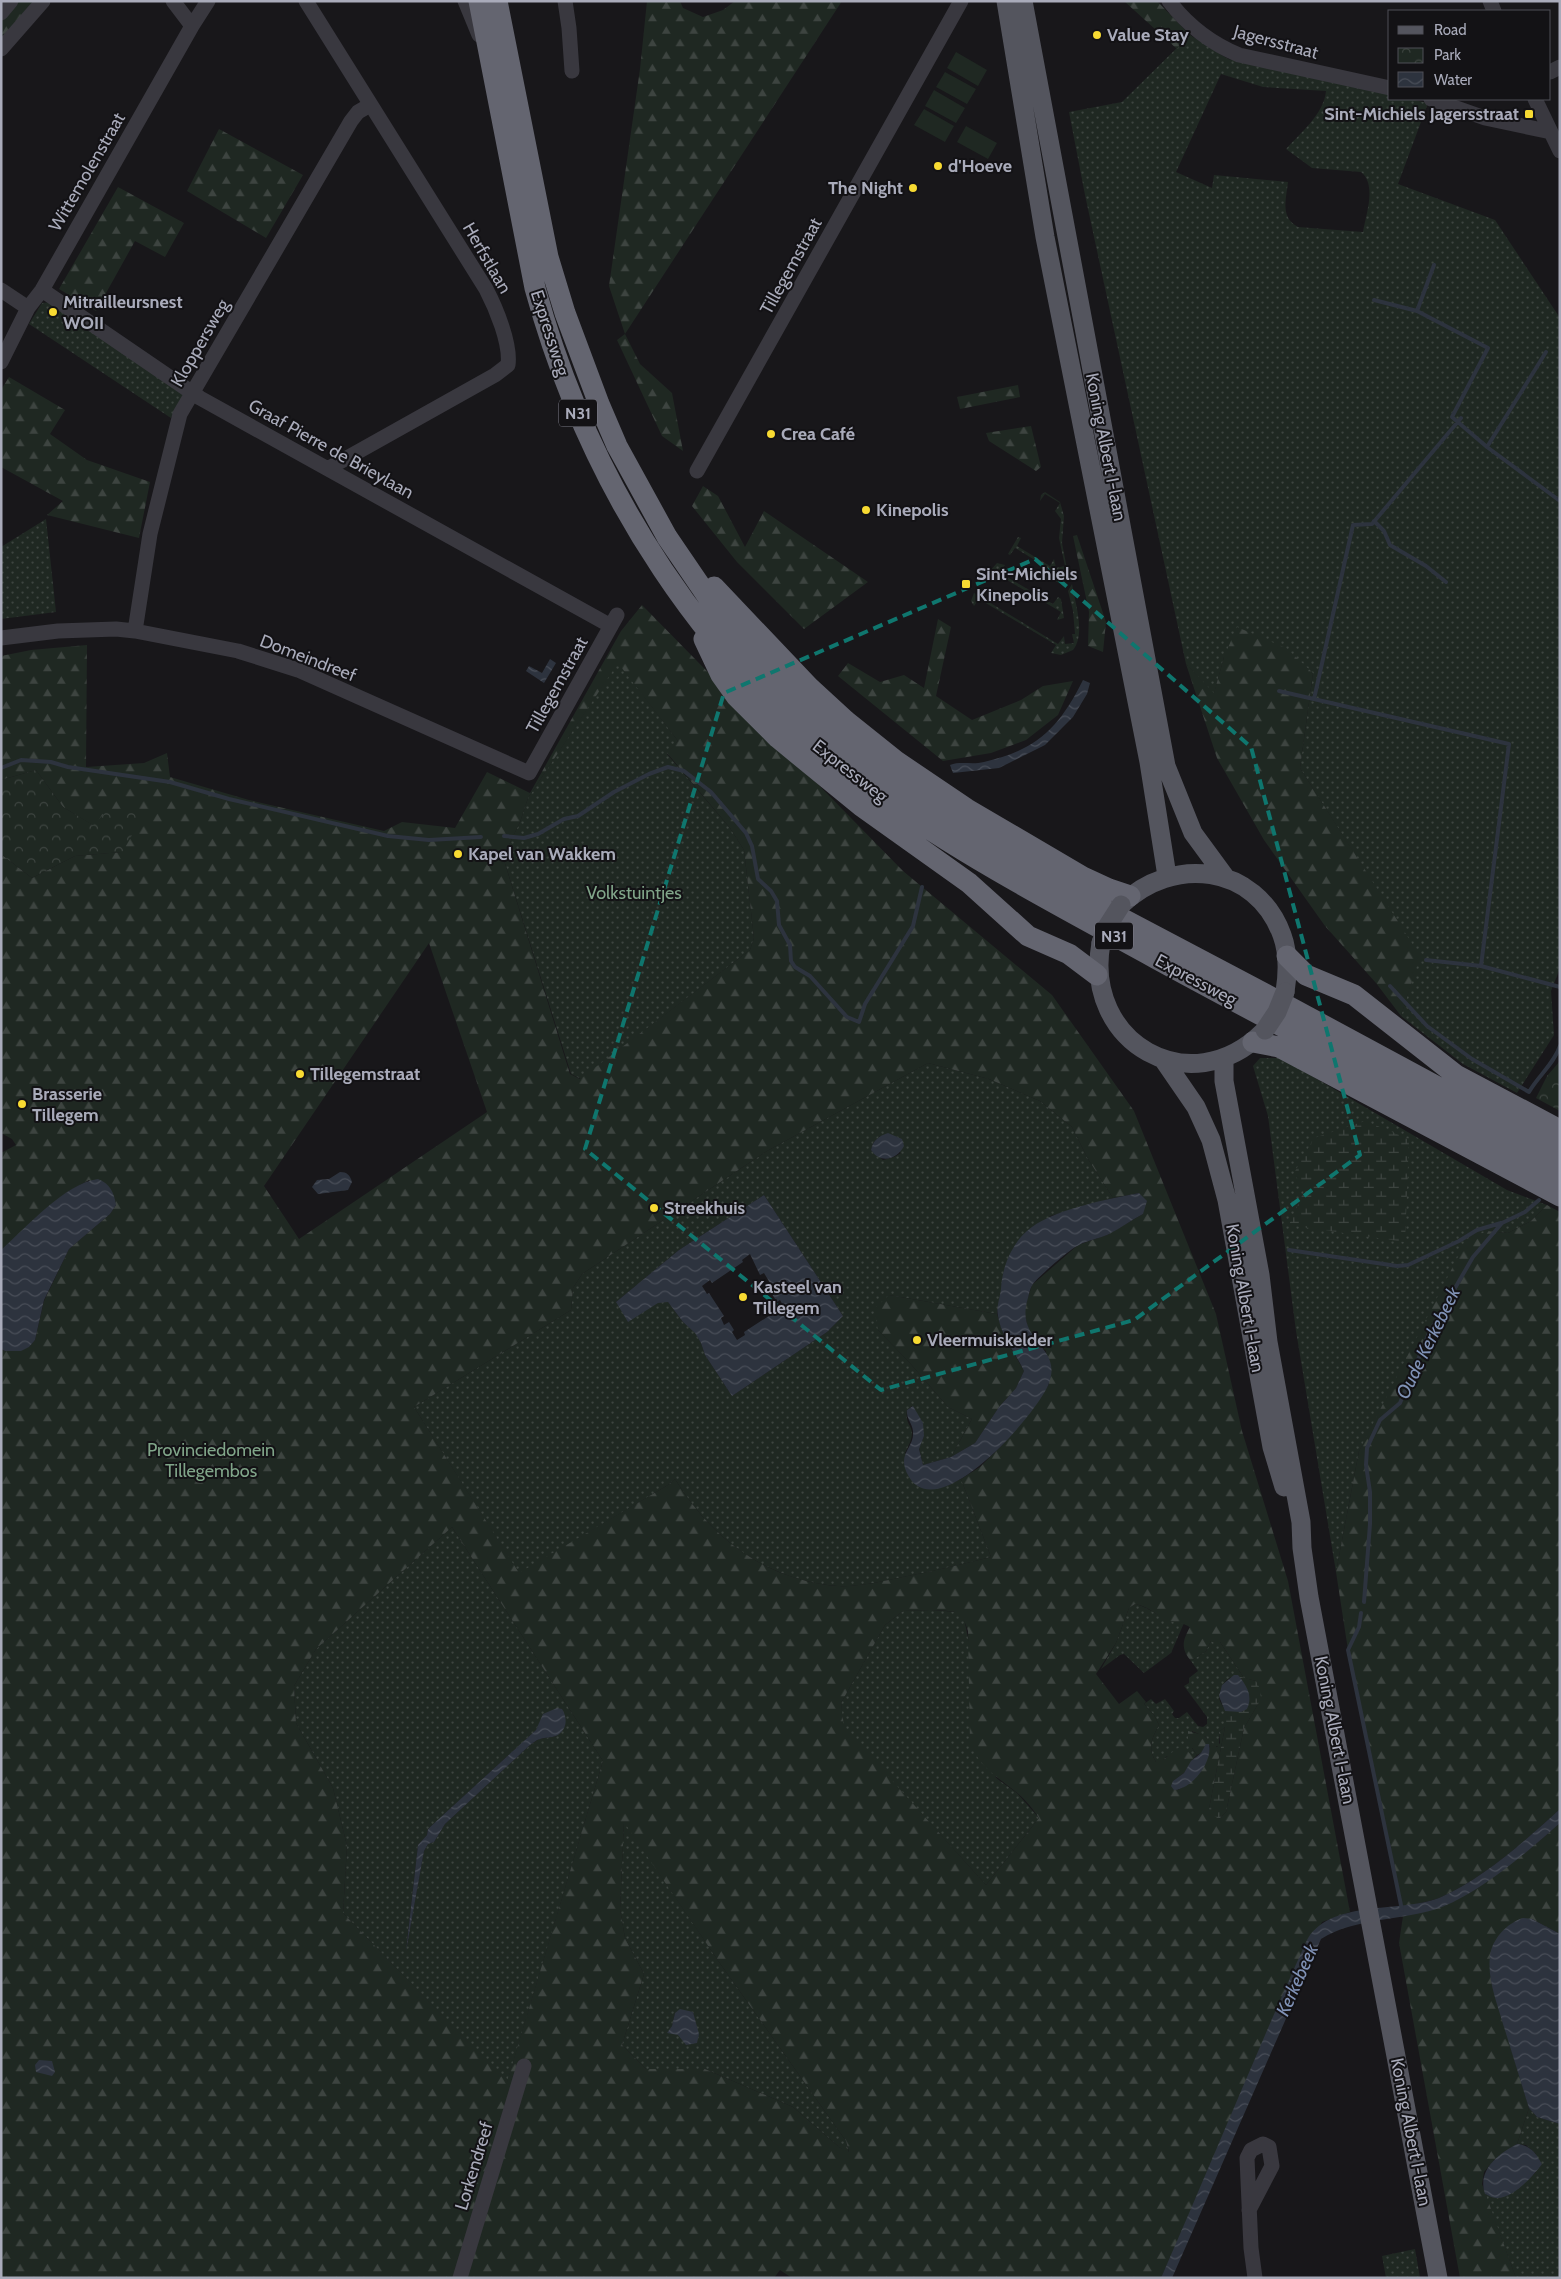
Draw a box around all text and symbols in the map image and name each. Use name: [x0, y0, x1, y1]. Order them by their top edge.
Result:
legend: [1388, 10, 1551, 100]
street label: Jagersstraat: [1230, 20, 1321, 64]
text: Road: [1434, 21, 1467, 39]
place label: Value Stay: [1107, 24, 1189, 46]
marker: Value Stay: [1091, 29, 1103, 41]
text: Park: [1434, 46, 1461, 64]
text: Water: [1434, 71, 1472, 89]
place label: Sint-Michiels Jagersstraat: [1324, 103, 1519, 125]
marker: Sint-Michiels Jagersstraat: [1523, 108, 1535, 120]
street label: Wittemolenstraat: [44, 109, 130, 235]
place label: d'Hoeve: [948, 155, 1012, 177]
marker: d'Hoeve: [932, 160, 944, 172]
place label: The Night: [828, 177, 903, 199]
marker: The Night: [907, 182, 919, 194]
street label: Tillegemstraat: [755, 214, 827, 318]
street label: Herfstlaan: [458, 219, 516, 297]
street label: Expressweg: [526, 287, 575, 380]
place label: Mitrailleursnest WOII: [63, 291, 183, 334]
street label: Kloppersweg: [166, 294, 234, 391]
marker: Mitrailleursnest WOII: [47, 306, 59, 318]
street label: Koning Albert I-laan: [1081, 371, 1131, 523]
street label: Graaf Pierre de Brieylaan: [245, 394, 417, 504]
road number: N31: [559, 399, 597, 426]
place label: Crea Café: [781, 423, 855, 445]
marker: Crea Café: [765, 428, 777, 440]
place label: Kinepolis: [876, 499, 949, 521]
marker: Kinepolis: [860, 504, 872, 516]
place label: Sint-Michiels Kinepolis: [976, 563, 1078, 606]
marker: Sint-Michiels Kinepolis: [960, 578, 972, 590]
street label: Domeindreef: [257, 630, 359, 686]
street label: Tillegemstraat: [521, 633, 593, 737]
street label: Expressweg: [808, 735, 893, 808]
place label: Kapel van Wakkem: [468, 843, 616, 865]
marker: Kapel van Wakkem: [452, 848, 464, 860]
park label: Volkstuintjes: [586, 882, 682, 904]
road number: N31: [1095, 922, 1133, 949]
street label: Expressweg: [1151, 949, 1241, 1011]
place label: Tillegemstraat: [310, 1063, 420, 1085]
marker: Tillegemstraat: [294, 1068, 306, 1080]
place label: Brasserie Tillegem: [32, 1083, 102, 1126]
marker: Brasserie Tillegem: [16, 1098, 28, 1110]
place label: Streekhuis: [664, 1197, 746, 1219]
marker: Streekhuis: [648, 1202, 660, 1214]
street label: Koning Albert I-laan: [1221, 1222, 1269, 1374]
place label: Kasteel van Tillegem: [753, 1276, 842, 1319]
water label: Oude Kerkebeek: [1391, 1283, 1465, 1403]
marker: Kasteel van Tillegem: [737, 1291, 749, 1303]
place label: Vleermuiskelder: [927, 1329, 1053, 1351]
marker: Vleermuiskelder: [911, 1334, 923, 1346]
park label: Provinciedomein Tillegembos: [147, 1439, 275, 1482]
street label: Koning Albert I-laan: [1310, 1654, 1360, 1806]
water label: Kerkebeek: [1271, 1940, 1323, 2020]
street label: Koning Albert I-laan: [1386, 2056, 1436, 2208]
street label: Lorkendreef: [450, 2119, 498, 2213]

